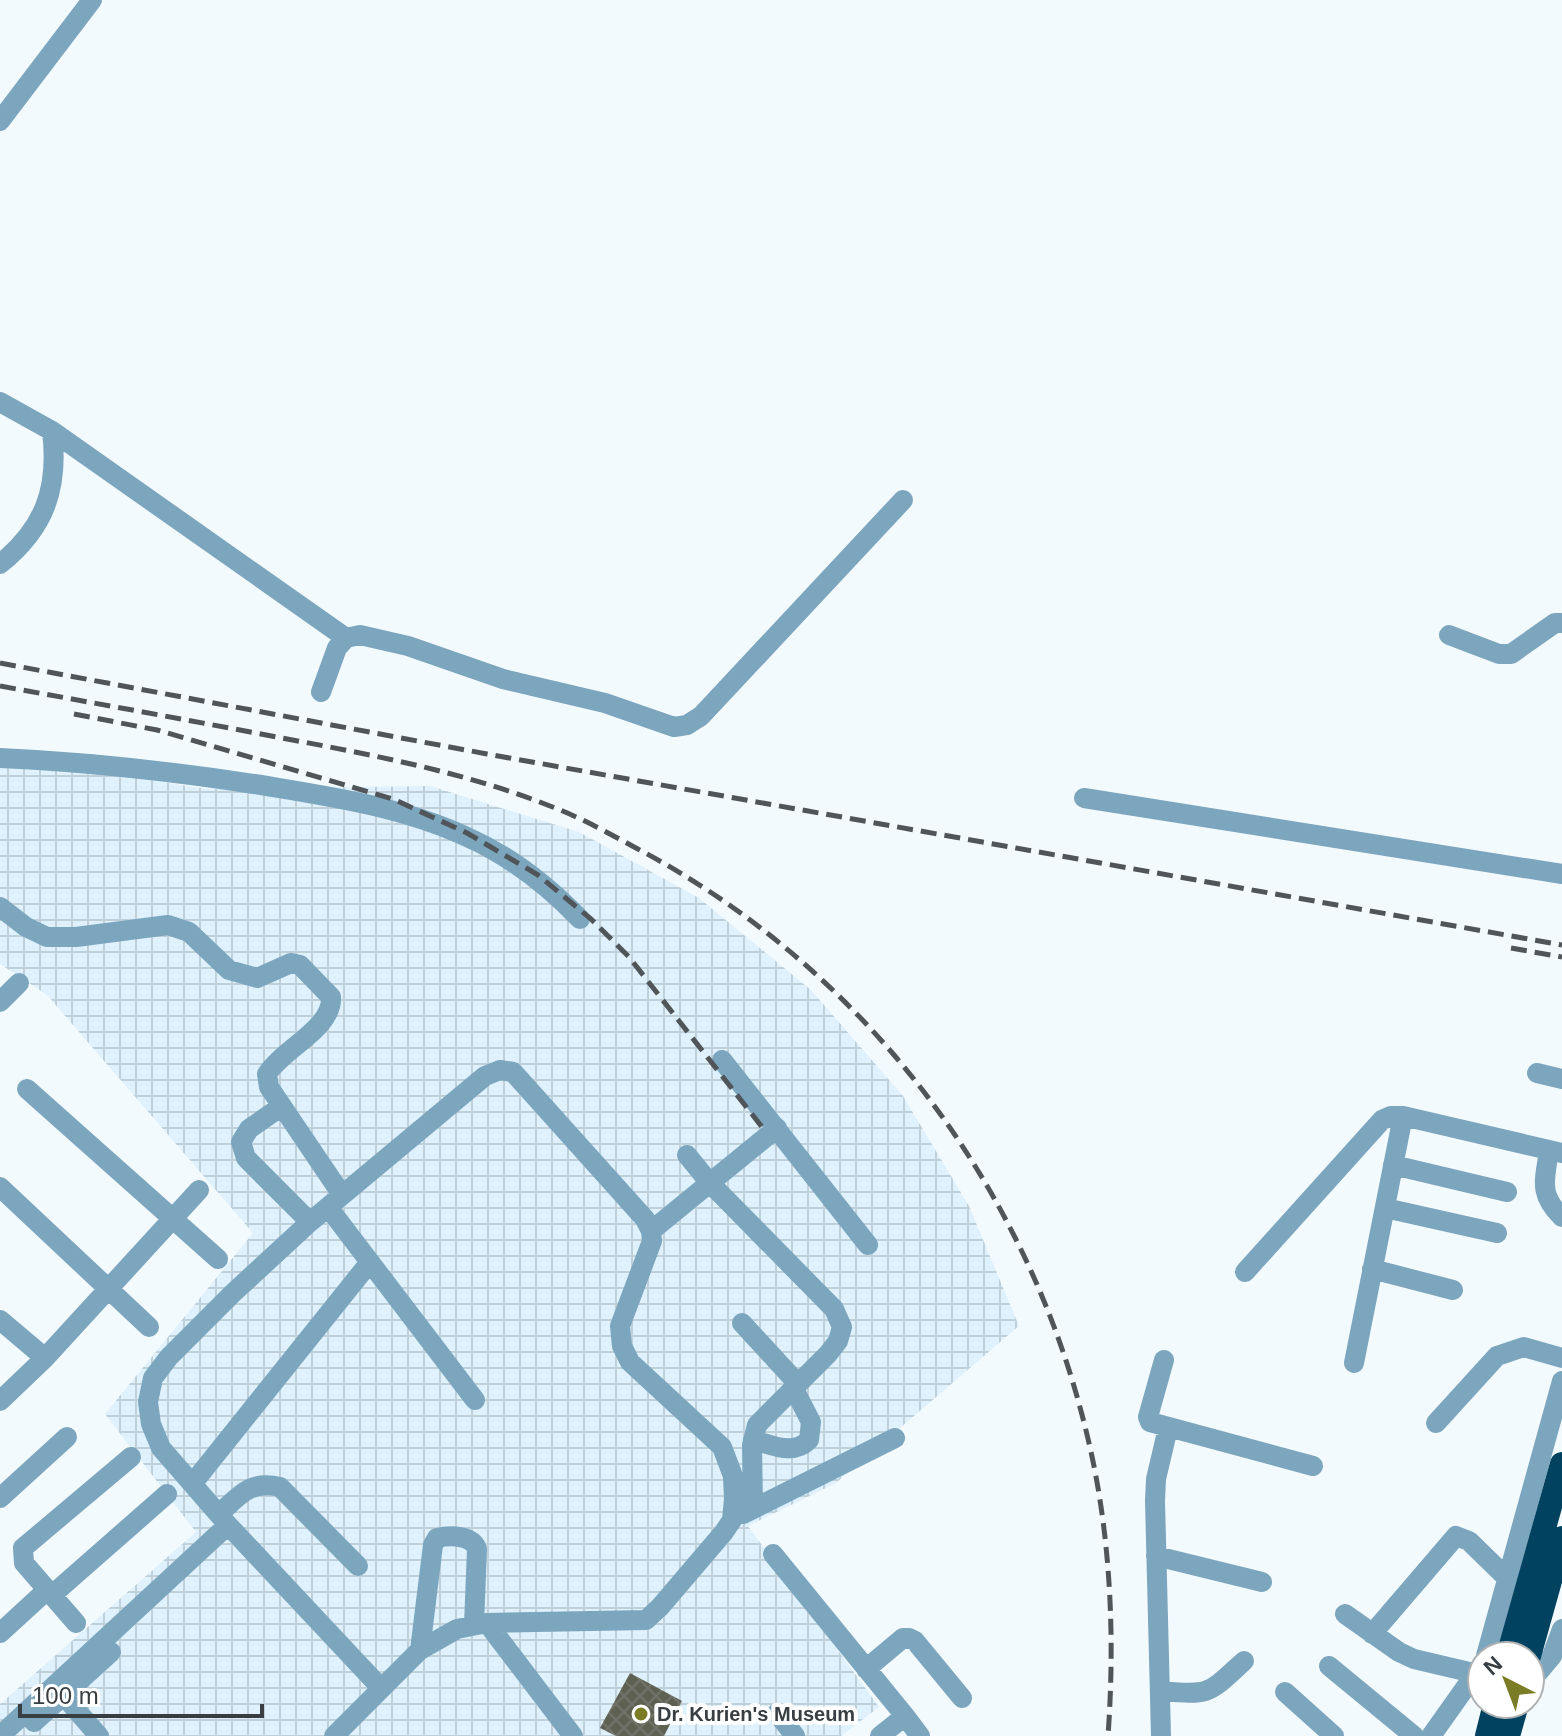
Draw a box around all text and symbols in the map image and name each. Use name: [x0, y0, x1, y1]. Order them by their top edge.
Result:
north arrow: [1466, 1640, 1546, 1720]
text: N: [1479, 1651, 1507, 1680]
scale bar: [20, 1668, 262, 1718]
text: 100 m: [32, 1682, 99, 1709]
place label: Dr. Kurien's Museum: [657, 1703, 855, 1725]
marker: Dr. Kurien's Museum: [632, 1705, 650, 1723]

